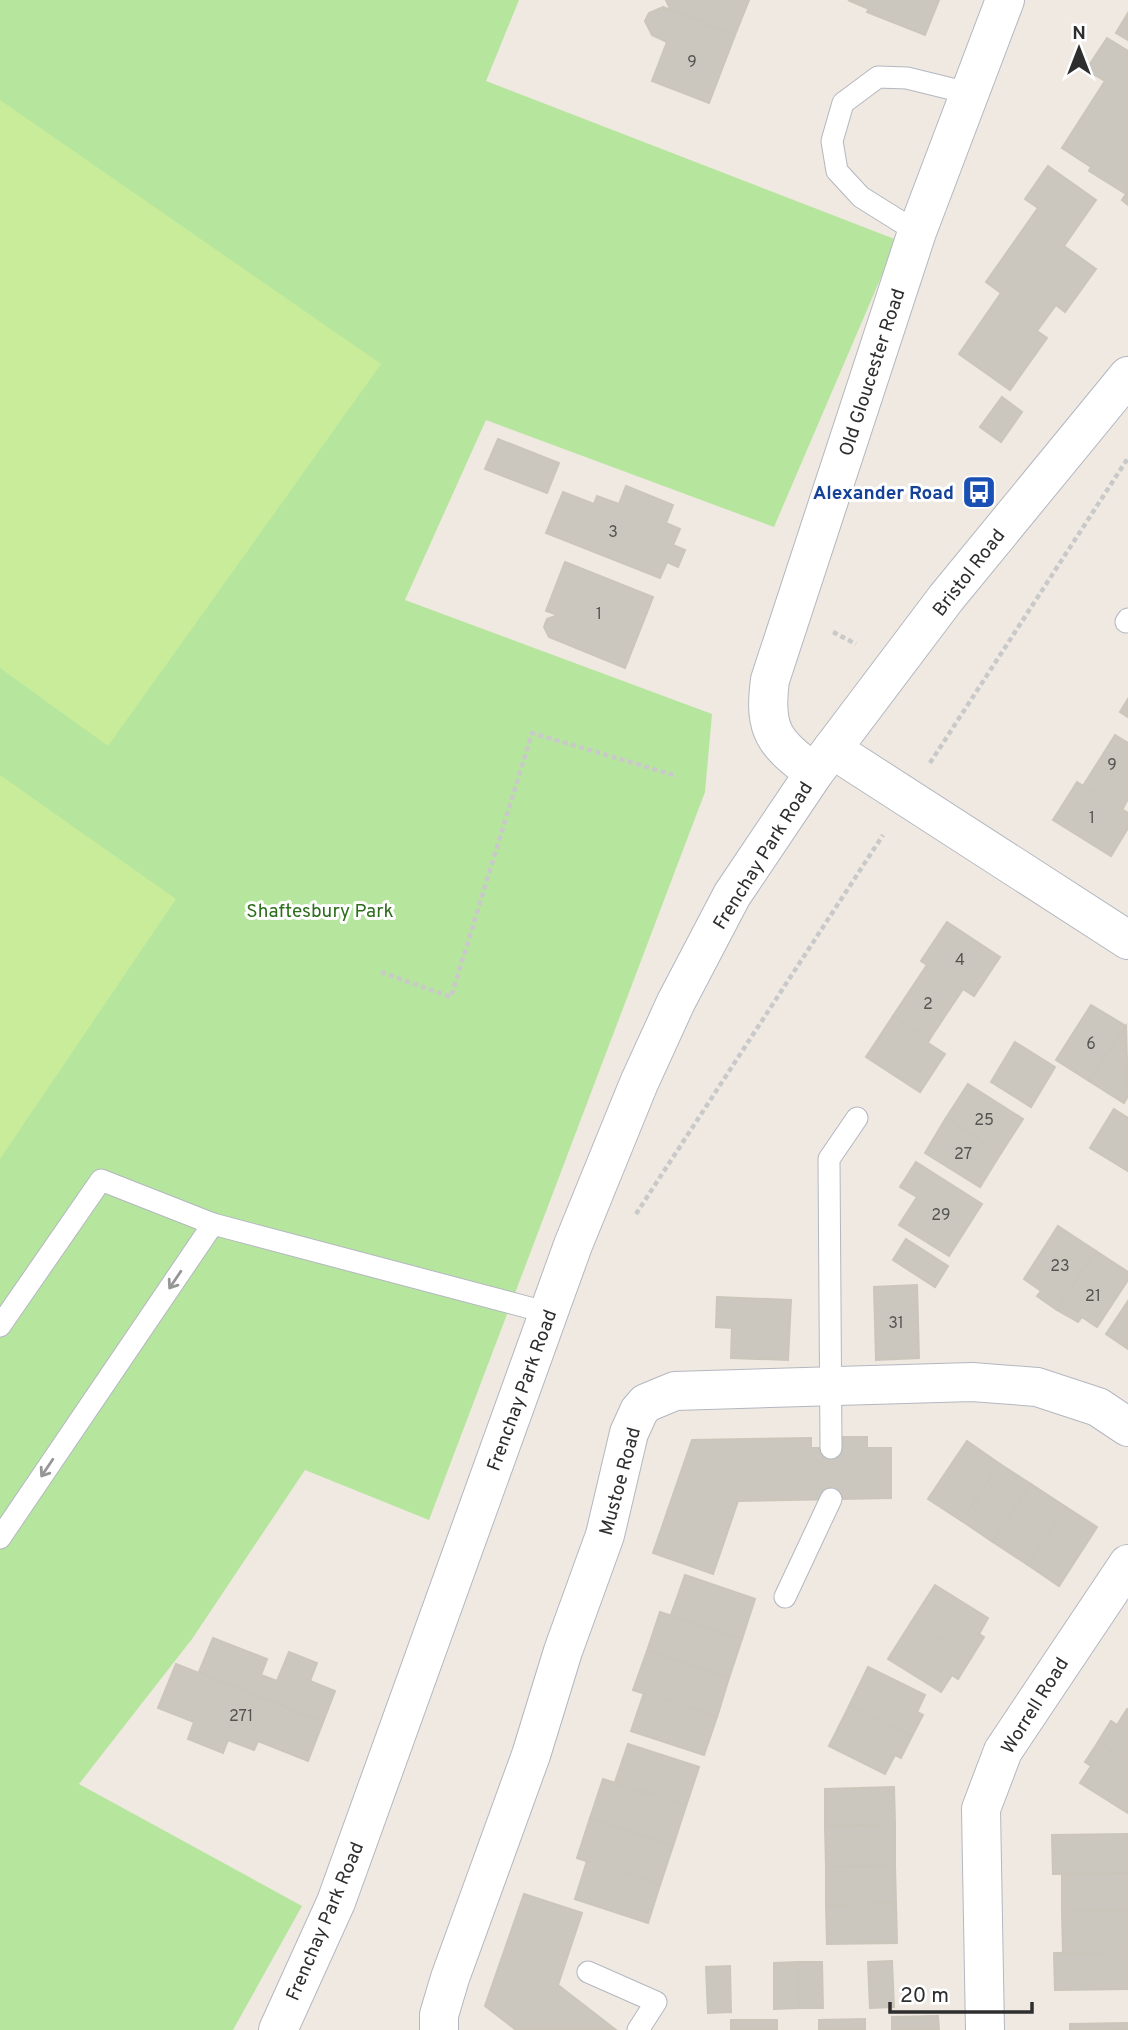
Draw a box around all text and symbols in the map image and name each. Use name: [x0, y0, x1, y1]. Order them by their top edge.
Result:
north arrow: [1044, 14, 1114, 84]
text: N: [1072, 22, 1086, 46]
house number: 9: [687, 53, 697, 73]
street label: Old Gloucester Road: [834, 286, 911, 459]
bus stop icon: Alexander Road: [960, 473, 998, 511]
place label: Alexander Road: [813, 482, 954, 506]
house number: 3: [608, 523, 618, 543]
street label: Bristol Road: [928, 525, 1011, 622]
house number: 1: [596, 605, 602, 625]
house number: 9: [1107, 756, 1117, 776]
street label: Frenchay Park Road: [708, 778, 819, 935]
house number: 1: [1089, 809, 1095, 829]
park label: Shaftesbury Park: [246, 900, 394, 924]
house number: 4: [955, 951, 965, 971]
house number: 2: [923, 995, 933, 1015]
house number: 6: [1086, 1035, 1096, 1055]
house number: 25: [974, 1111, 994, 1131]
house number: 27: [954, 1145, 972, 1165]
house number: 29: [931, 1206, 951, 1226]
house number: 23: [1050, 1257, 1070, 1277]
one-way arrow: [168, 1270, 182, 1289]
house number: 21: [1085, 1287, 1101, 1307]
street label: Frenchay Park Road: [483, 1307, 563, 1475]
house number: 31: [888, 1314, 904, 1334]
street label: Mustoe Road: [595, 1425, 647, 1538]
one-way arrow: [40, 1458, 54, 1478]
street label: Worrell Road: [997, 1654, 1075, 1759]
house number: 271: [229, 1707, 253, 1727]
street label: Frenchay Park Road: [282, 1839, 370, 2005]
scale bar: [890, 1970, 1032, 2014]
text: 20 m: [900, 1983, 949, 2010]

